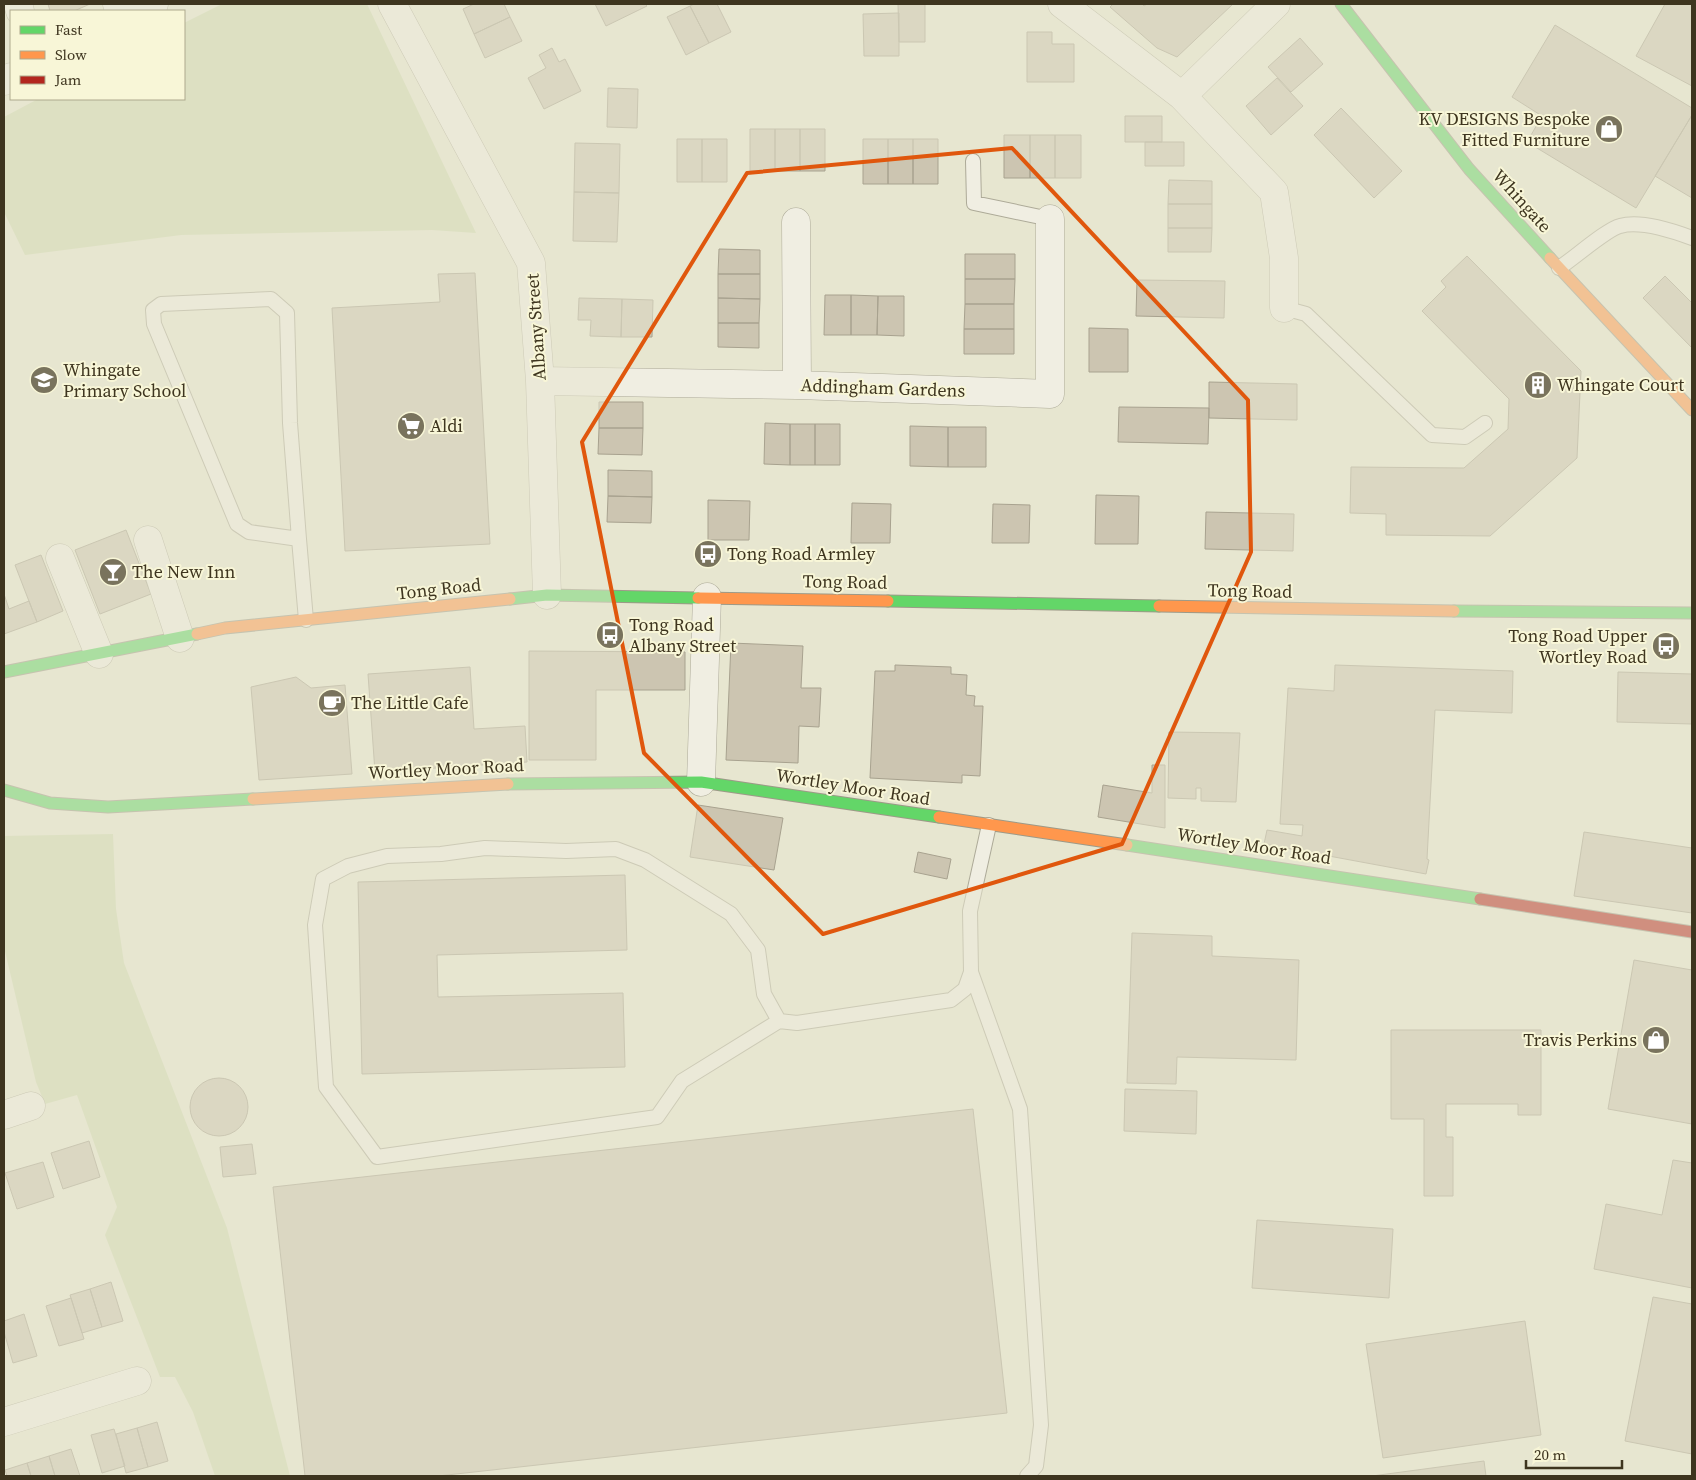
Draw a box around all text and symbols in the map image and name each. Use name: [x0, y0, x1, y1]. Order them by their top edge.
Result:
legend: [10, 10, 185, 100]
text: Fast: [55, 19, 82, 40]
text: Slow: [55, 44, 87, 65]
text: Jam: [54, 69, 82, 90]
place label: KV DESIGNS Bespoke Fitted Furniture: [1418, 106, 1590, 152]
shop icon: KV DESIGNS Bespoke Fitted Furniture: [1594, 114, 1624, 144]
street label: Whingate: [1487, 163, 1558, 238]
street label: Albany Street: [519, 273, 552, 381]
place label: Whingate Primary School: [63, 357, 186, 403]
school or university icon: Whingate Primary School: [29, 365, 59, 395]
building icon: Whingate Court: [1523, 370, 1553, 400]
street label: Addingham Gardens: [800, 372, 966, 403]
place label: Whingate Court: [1557, 372, 1684, 397]
supermarket icon: Aldi: [396, 411, 426, 441]
place label: Aldi: [430, 413, 463, 438]
bus stop icon: Tong Road Armley: [693, 539, 723, 569]
place label: Tong Road Armley: [727, 541, 876, 566]
bar icon: The New Inn: [98, 557, 128, 587]
place label: The New Inn: [132, 559, 236, 584]
street label: Tong Road: [802, 568, 888, 595]
street label: Tong Road: [396, 572, 482, 605]
street label: Tong Road: [1207, 577, 1293, 604]
place label: Tong Road Albany Street: [629, 612, 736, 658]
bus stop icon: Tong Road Albany Street: [595, 620, 625, 650]
place label: Tong Road Upper Wortley Road: [1508, 623, 1647, 669]
bus stop icon: Tong Road Upper Wortley Road: [1651, 631, 1681, 661]
cafe icon: The Little Cafe: [317, 688, 347, 718]
place label: The Little Cafe: [351, 690, 469, 715]
street label: Wortley Moor Road: [368, 752, 524, 785]
street label: Wortley Moor Road: [774, 762, 932, 811]
street label: Wortley Moor Road: [1175, 821, 1333, 870]
shop icon: Travis Perkins: [1641, 1025, 1671, 1055]
place label: Travis Perkins: [1523, 1027, 1637, 1052]
scale bar: [1526, 1438, 1622, 1470]
text: 20 m: [1534, 1444, 1566, 1465]

